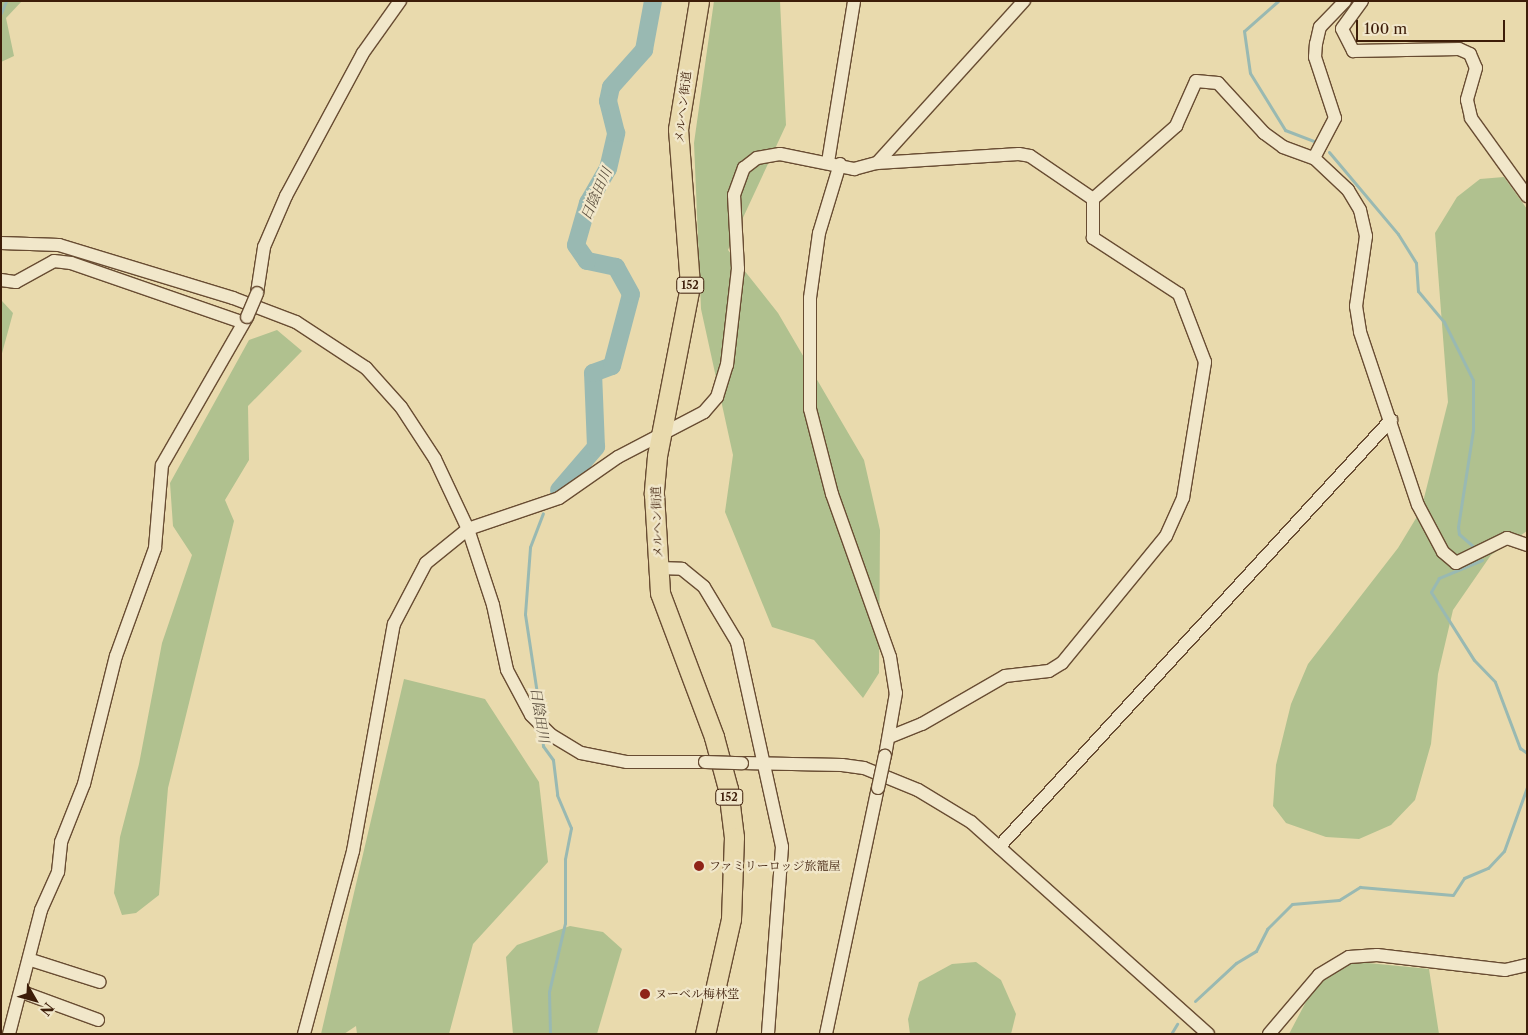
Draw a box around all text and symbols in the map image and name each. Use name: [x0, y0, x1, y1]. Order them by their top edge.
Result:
scale bar: [1358, 10, 1507, 42]
text: 100 m: [1364, 19, 1407, 38]
street label: メルヘン街道: [672, 70, 694, 144]
water label: 日陰田川: [577, 165, 615, 223]
road number: 152: [675, 276, 705, 294]
street label: メルヘン街道: [649, 486, 665, 558]
water label: 日陰田川: [527, 686, 553, 744]
road number: 152: [714, 789, 744, 806]
place label: ファミリーロッジ旅籠屋: [709, 859, 841, 873]
marker: ファミリーロッジ旅籠屋: [693, 860, 705, 872]
north arrow: [10, 975, 60, 1025]
place label: ヌーベル梅林堂: [655, 987, 739, 1001]
marker: ヌーベル梅林堂: [639, 988, 651, 1000]
text: N: [36, 999, 58, 1020]

